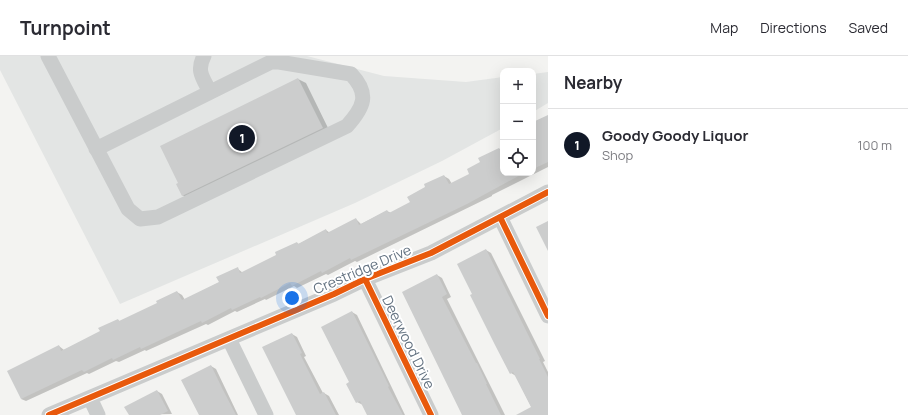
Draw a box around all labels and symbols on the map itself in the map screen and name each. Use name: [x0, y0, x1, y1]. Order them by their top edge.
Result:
pin: 1: [229, 123, 255, 153]
street label: Crestridge Drive: [310, 240, 414, 298]
your location: [282, 288, 302, 308]
street label: Deerwood Drive: [378, 292, 440, 392]

